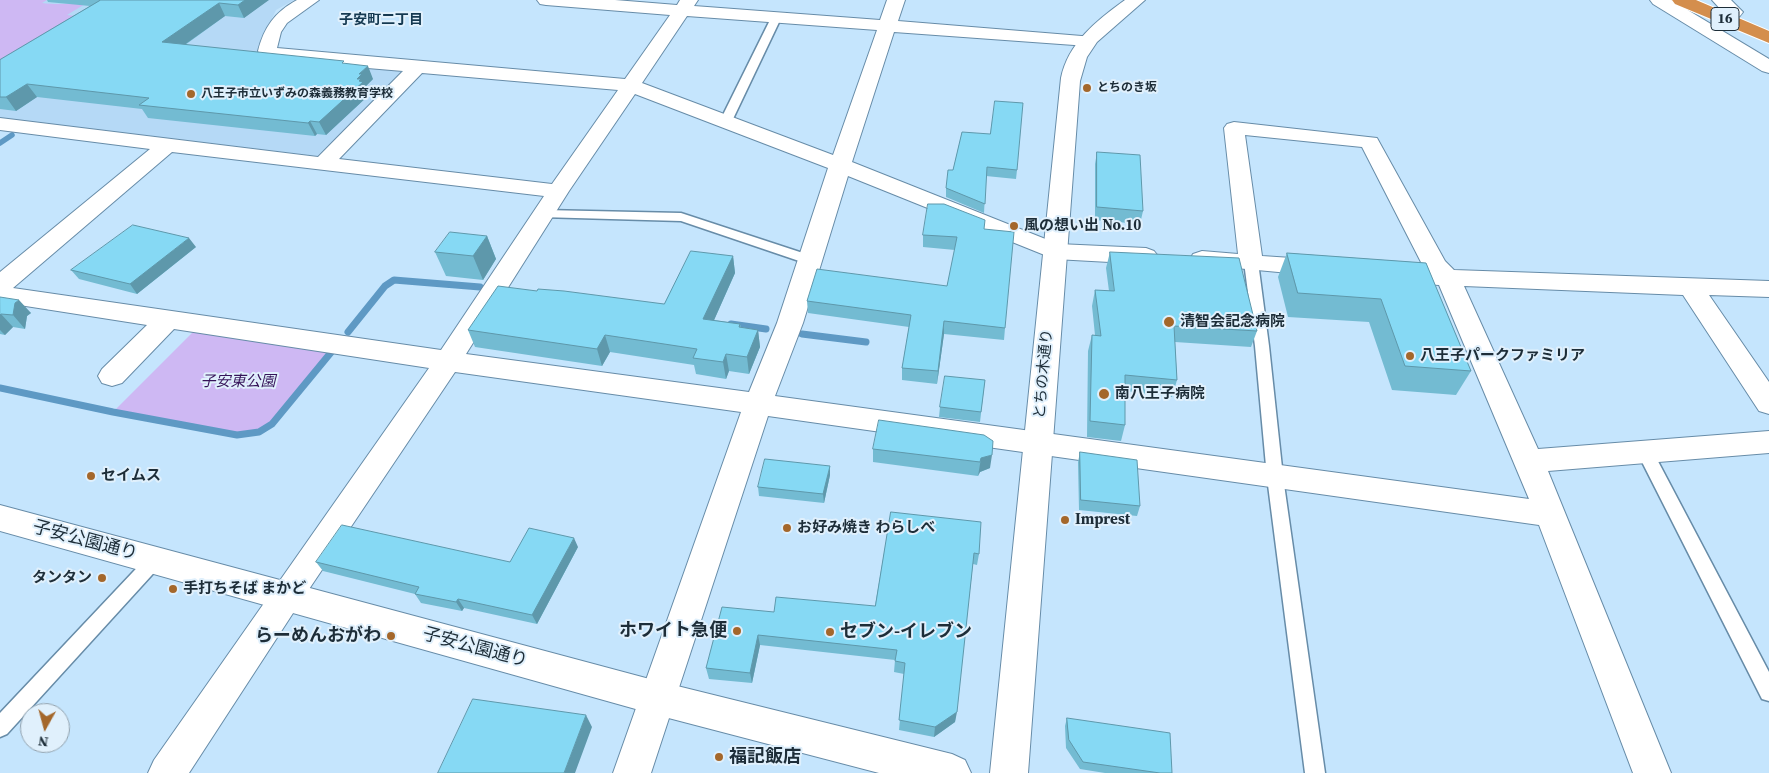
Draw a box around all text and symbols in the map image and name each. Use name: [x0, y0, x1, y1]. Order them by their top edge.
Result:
road number: 16: [1711, 8, 1739, 30]
district label: 子安町二丁目: [339, 12, 423, 28]
place label: とちのき坂: [1097, 81, 1157, 95]
marker: とちのき坂: [1081, 82, 1093, 94]
place label: 八王子市立いずみの森義務教育学校: [201, 87, 393, 101]
marker: 八王子市立いずみの森義務教育学校: [185, 88, 197, 100]
place label: 風の想い出 No.10: [1024, 217, 1141, 235]
marker: 風の想い出 No.10: [1008, 220, 1020, 232]
place label: 清智会記念病院: [1180, 313, 1285, 331]
marker: 清智会記念病院: [1162, 315, 1176, 329]
street label: とちの木通り: [1031, 328, 1057, 420]
place label: 八王子パークファミリア: [1420, 347, 1585, 365]
marker: 八王子パークファミリア: [1404, 350, 1416, 362]
park label: 子安東公園: [201, 373, 275, 391]
place label: 南八王子病院: [1115, 385, 1205, 403]
marker: 南八王子病院: [1097, 387, 1111, 401]
place label: セイムス: [101, 467, 161, 485]
marker: セイムス: [85, 470, 97, 482]
place label: Imprest: [1075, 511, 1130, 529]
marker: Imprest: [1059, 514, 1071, 526]
street label: 子安公園通り: [30, 517, 140, 565]
place label: お好み焼き わらしべ: [797, 519, 935, 537]
marker: お好み焼き わらしべ: [781, 522, 793, 534]
place label: タンタン: [32, 569, 92, 587]
marker: タンタン: [96, 572, 108, 584]
place label: 手打ちそば まかど: [183, 580, 306, 598]
marker: 手打ちそば まかど: [167, 583, 179, 595]
place label: ホワイト急便: [619, 620, 727, 642]
place label: セブン-イレブン: [840, 621, 972, 643]
street label: 子安公園通り: [420, 624, 530, 672]
place label: らーめんおがわ: [255, 625, 381, 647]
marker: ホワイト急便: [731, 625, 743, 637]
marker: セブン-イレブン: [824, 626, 836, 638]
marker: らーめんおがわ: [385, 630, 397, 642]
north arrow: [20, 703, 70, 753]
text: N: [37, 731, 50, 752]
place label: 福記飯店: [729, 746, 801, 768]
marker: 福記飯店: [713, 751, 725, 763]

